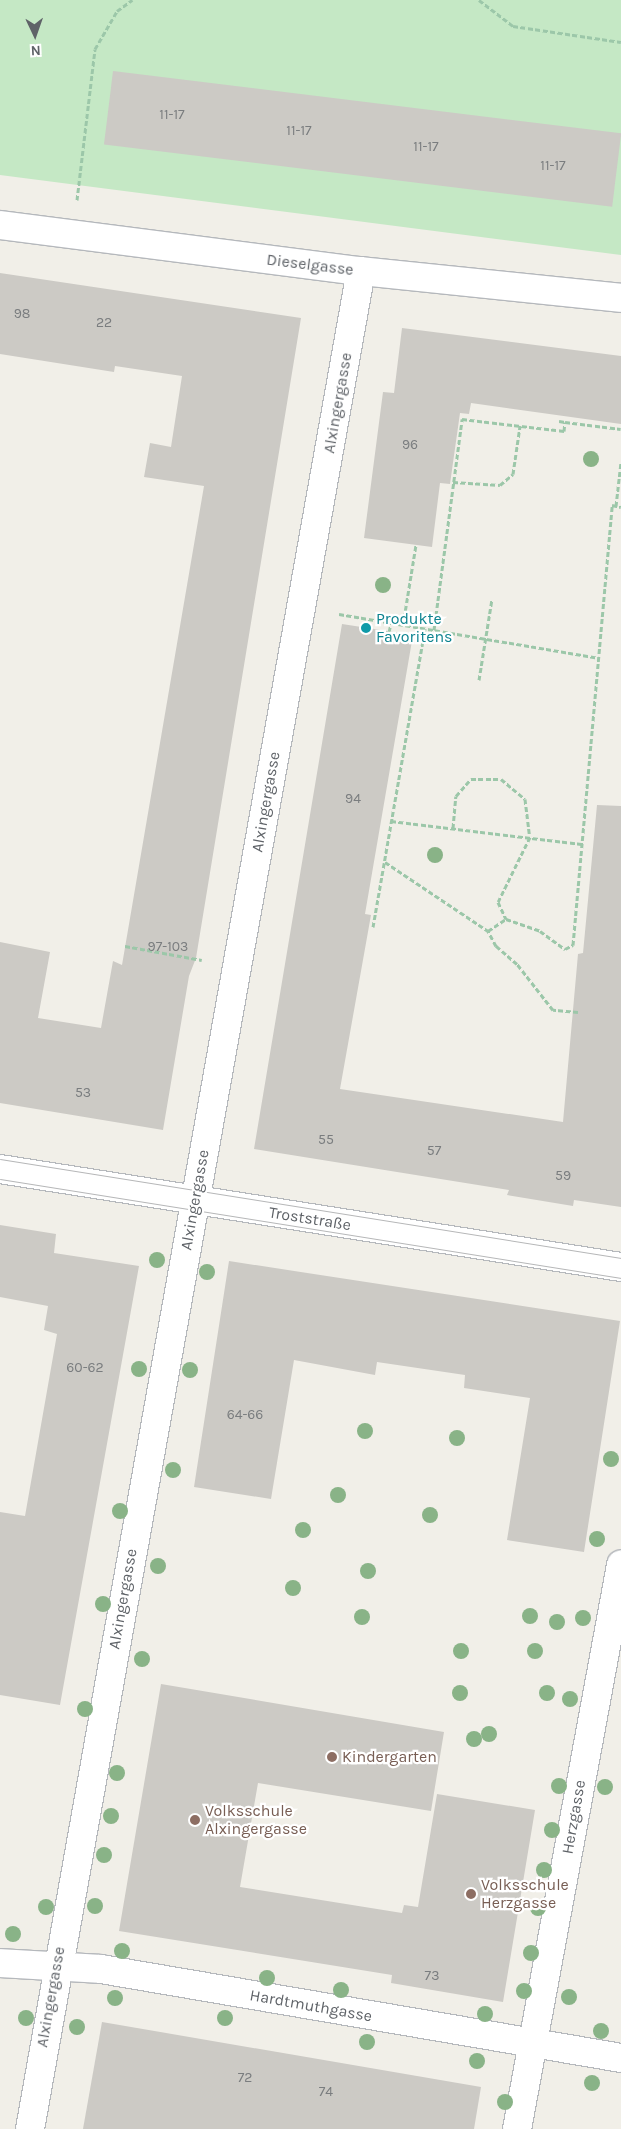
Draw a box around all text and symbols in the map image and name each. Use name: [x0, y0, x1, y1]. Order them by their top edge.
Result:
north arrow: [10, 10, 60, 60]
text: N: [30, 42, 41, 59]
house number: 11-17: [159, 107, 185, 123]
house number: 11-17: [286, 123, 312, 139]
house number: 11-17: [413, 139, 439, 155]
house number: 11-17: [540, 158, 566, 174]
street label: Dieselgasse: [265, 250, 355, 280]
house number: 98: [14, 306, 30, 322]
house number: 22: [96, 315, 112, 331]
street label: Alxingergasse: [320, 351, 356, 455]
house number: 96: [402, 437, 418, 453]
place label: Produkte Favoritens: [376, 609, 452, 647]
marker: Produkte Favoritens: [360, 622, 372, 634]
street label: Alxingergasse: [248, 750, 284, 854]
house number: 94: [345, 791, 361, 807]
house number: 97-103: [148, 939, 188, 955]
house number: 53: [75, 1085, 91, 1101]
house number: 55: [318, 1132, 334, 1148]
house number: 57: [427, 1143, 441, 1159]
street label: Alxingergasse: [177, 1148, 213, 1252]
house number: 59: [555, 1168, 571, 1184]
street label: Troststraße: [268, 1203, 352, 1235]
house number: 60-62: [66, 1360, 104, 1376]
house number: 64-66: [227, 1407, 263, 1423]
street label: Alxingergasse: [105, 1547, 141, 1651]
place label: Kindergarten: [342, 1747, 437, 1767]
marker: Kindergarten: [326, 1751, 338, 1763]
street label: Herzgasse: [558, 1778, 590, 1856]
place label: Volksschule Alxingergasse: [205, 1801, 307, 1839]
marker: Volksschule Alxingergasse: [189, 1814, 201, 1826]
place label: Volksschule Herzgasse: [481, 1875, 569, 1913]
marker: Volksschule Herzgasse: [465, 1888, 477, 1900]
street label: Alxingergasse: [33, 1945, 69, 2049]
house number: 73: [425, 1968, 439, 1984]
street label: Hardtmuthgasse: [248, 1986, 374, 2026]
house number: 72: [238, 2070, 252, 2086]
house number: 74: [319, 2084, 333, 2100]

